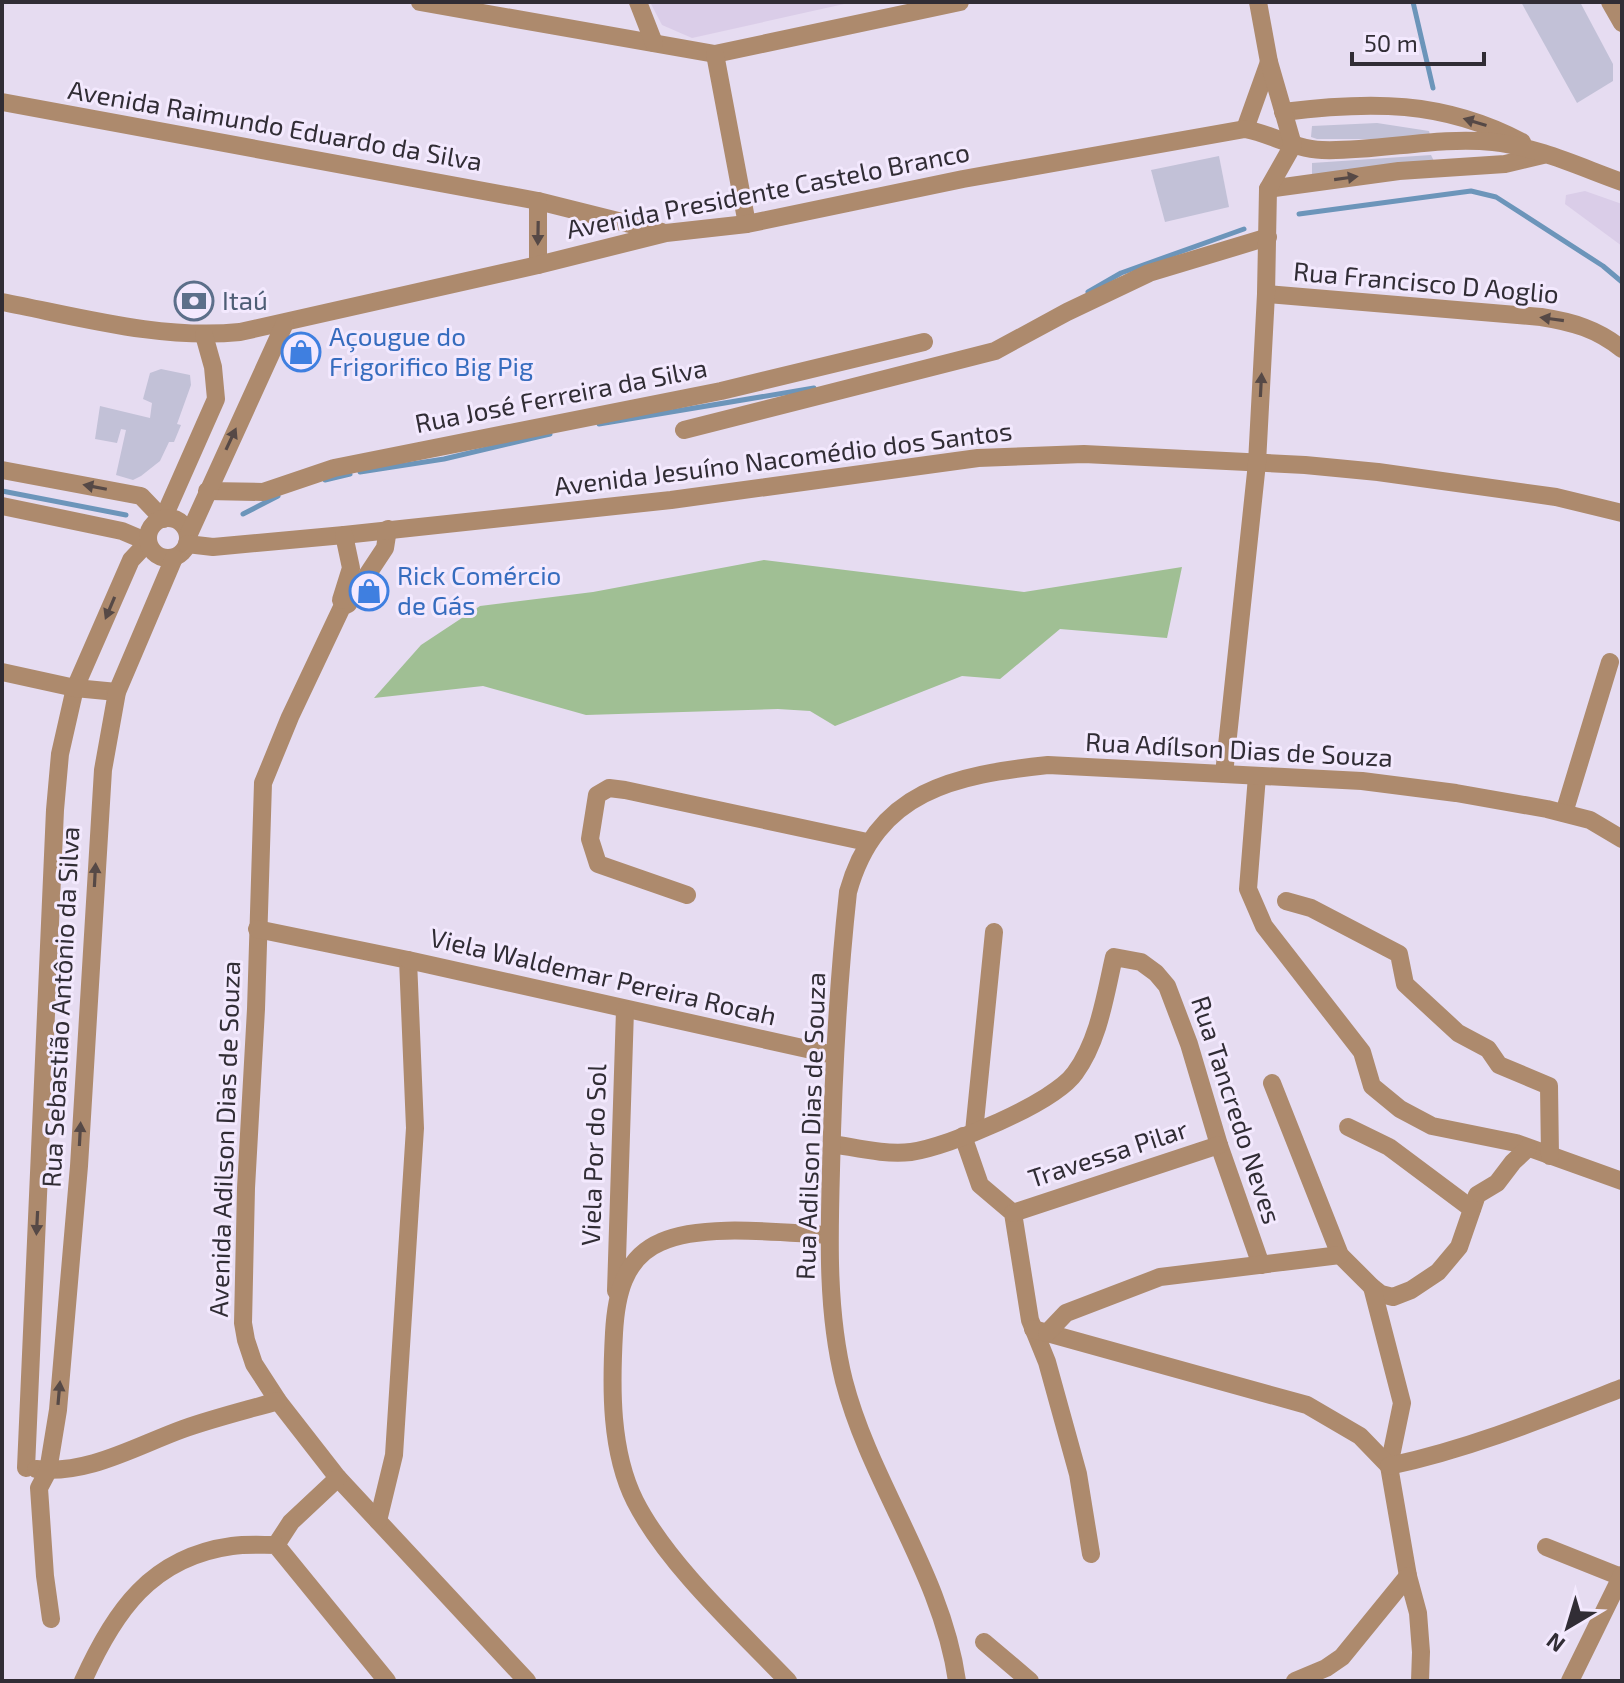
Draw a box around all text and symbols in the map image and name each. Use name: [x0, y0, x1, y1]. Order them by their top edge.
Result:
scale bar: [1352, 16, 1484, 66]
text: 50 m: [1364, 28, 1418, 57]
street label: Avenida Raimundo Eduardo da Silva: [66, 73, 485, 176]
one-way arrow: [1463, 115, 1487, 128]
street label: Avenida Presidente Castelo Branco: [563, 135, 972, 244]
one-way arrow: [1334, 171, 1359, 184]
one-way arrow: [532, 221, 544, 246]
street label: Rua Francisco D Aoglio: [1292, 254, 1560, 309]
bank icon: Itaú: [173, 280, 215, 322]
place label: Itaú: [222, 284, 268, 315]
one-way arrow: [1539, 312, 1564, 325]
place label: Açougue do Frigorifico Big Pig: [329, 320, 534, 381]
shop icon: Açougue do Frigorifico Big Pig: [280, 331, 322, 373]
street label: Rua José Ferreira da Silva: [412, 351, 709, 438]
one-way arrow: [1255, 372, 1268, 397]
street label: Avenida Jesuíno Nacomédio dos Santos: [552, 414, 1014, 501]
one-way arrow: [224, 427, 238, 451]
one-way arrow: [83, 481, 108, 493]
place label: Rick Comércio de Gás: [397, 559, 561, 620]
shop icon: Rick Comércio de Gás: [348, 570, 390, 612]
one-way arrow: [103, 596, 116, 620]
street label: Rua Adílson Dias de Souza: [1085, 725, 1394, 772]
street label: Rua Sebastião Antônio da Silva: [35, 826, 84, 1188]
one-way arrow: [89, 862, 102, 887]
street label: Viela Waldemar Pereira Rocah: [427, 921, 780, 1031]
street label: Avenida Adilson Dias de Souza: [202, 960, 245, 1318]
street label: Rua Adilson Dias de Souza: [789, 972, 830, 1280]
street label: Rua Tancredo Neves: [1186, 992, 1289, 1227]
street label: Viela Por do Sol: [574, 1063, 611, 1247]
street label: Travessa Pilar: [1024, 1112, 1191, 1193]
one-way arrow: [74, 1121, 87, 1146]
one-way arrow: [30, 1211, 43, 1236]
one-way arrow: [53, 1380, 66, 1405]
north arrow: [1528, 1587, 1608, 1667]
text: N: [1541, 1628, 1569, 1659]

